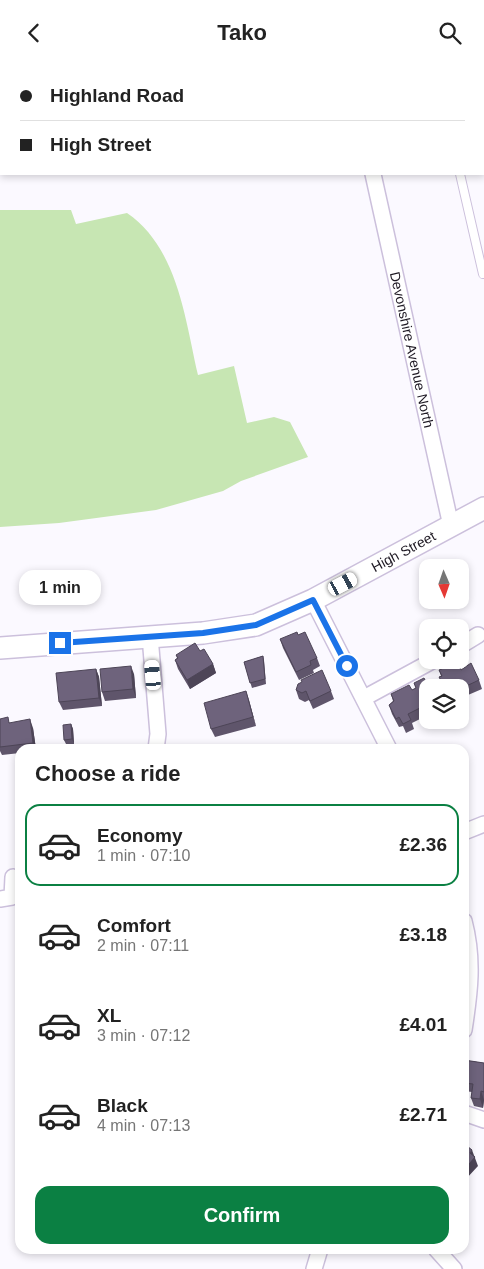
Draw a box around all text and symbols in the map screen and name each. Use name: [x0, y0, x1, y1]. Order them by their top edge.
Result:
icon: back: [20, 19, 48, 47]
icon: search: [436, 19, 464, 47]
text: Tako: [217, 20, 267, 45]
text: Highland Road: [50, 85, 184, 106]
text: High Street: [50, 134, 151, 155]
street label: Devonshire Avenue North: [387, 270, 437, 429]
street label: High Street: [369, 528, 438, 575]
north arrow: [419, 559, 469, 609]
map controls: [419, 559, 469, 729]
car: [326, 570, 359, 598]
callout: 1 min: [19, 571, 101, 605]
text: 1 min: [39, 579, 81, 596]
button: locate: [419, 619, 469, 669]
route end: [49, 632, 71, 654]
route start: [336, 655, 358, 677]
car: [144, 659, 161, 691]
button: layers: [419, 679, 469, 729]
text: Choose a ride: [35, 761, 180, 786]
icon: car: [37, 823, 82, 868]
text: Economy: [97, 825, 183, 846]
text: £2.36: [399, 834, 447, 855]
text: 1 min · 07:10: [97, 847, 190, 864]
icon: car: [37, 913, 82, 958]
text: Comfort: [97, 915, 171, 936]
text: £3.18: [399, 924, 447, 945]
text: 2 min · 07:11: [97, 937, 189, 954]
icon: car: [37, 1003, 82, 1048]
text: XL: [97, 1005, 121, 1026]
text: £4.01: [399, 1014, 447, 1035]
text: 3 min · 07:12: [97, 1027, 190, 1044]
icon: car: [37, 1093, 82, 1138]
text: Black: [97, 1095, 148, 1116]
text: £2.71: [399, 1104, 447, 1125]
text: 4 min · 07:13: [97, 1117, 190, 1134]
button: Confirm: [35, 1186, 449, 1244]

